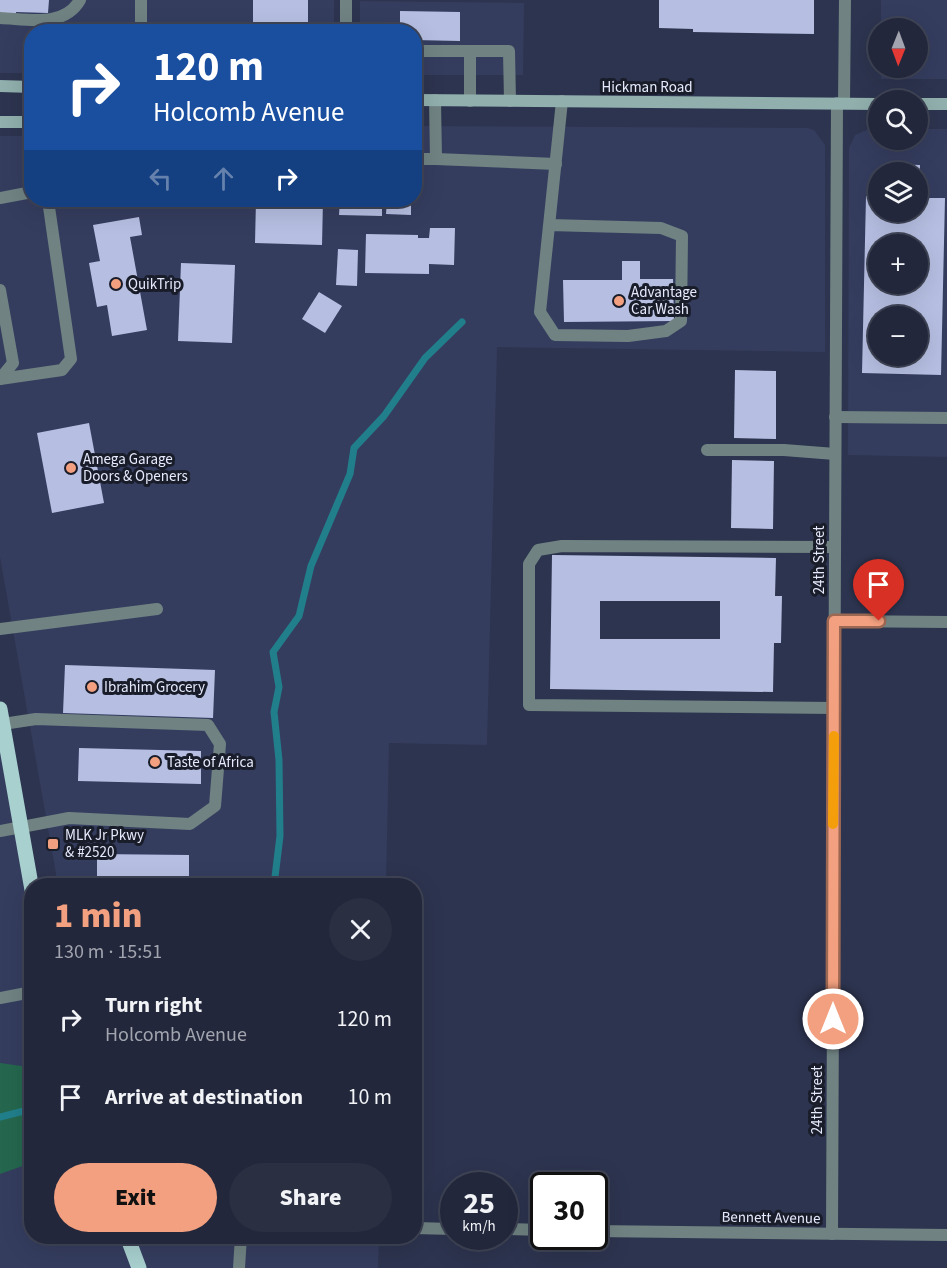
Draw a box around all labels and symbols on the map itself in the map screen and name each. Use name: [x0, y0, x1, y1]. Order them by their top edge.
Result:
north arrow: [868, 18, 928, 78]
street label: Hickman Road: [601, 77, 693, 98]
place label: QuikTrip: [128, 274, 181, 295]
marker: QuikTrip: [109, 277, 123, 291]
place label: Advantage Car Wash: [631, 282, 697, 320]
marker: Advantage Car Wash: [612, 294, 626, 308]
place label: Amega Garage Doors & Openers: [83, 449, 188, 487]
marker: Amega Garage Doors & Openers: [64, 461, 78, 475]
street label: 24th Street: [809, 526, 830, 594]
pin: [853, 559, 904, 621]
place label: Ibrahim Grocery: [104, 677, 205, 698]
marker: Ibrahim Grocery: [85, 680, 99, 694]
place label: Taste of Africa: [167, 752, 254, 773]
marker: Taste of Africa: [148, 755, 162, 769]
place label: MLK Jr Pkwy & #2520: [65, 825, 144, 863]
marker: MLK Jr Pkwy & #2520: [46, 837, 60, 851]
position arrow: [801, 987, 865, 1051]
street label: 24th Street: [807, 1066, 828, 1134]
speed limit sign: 30: [530, 1172, 608, 1250]
street label: Bennett Avenue: [721, 1207, 821, 1229]

